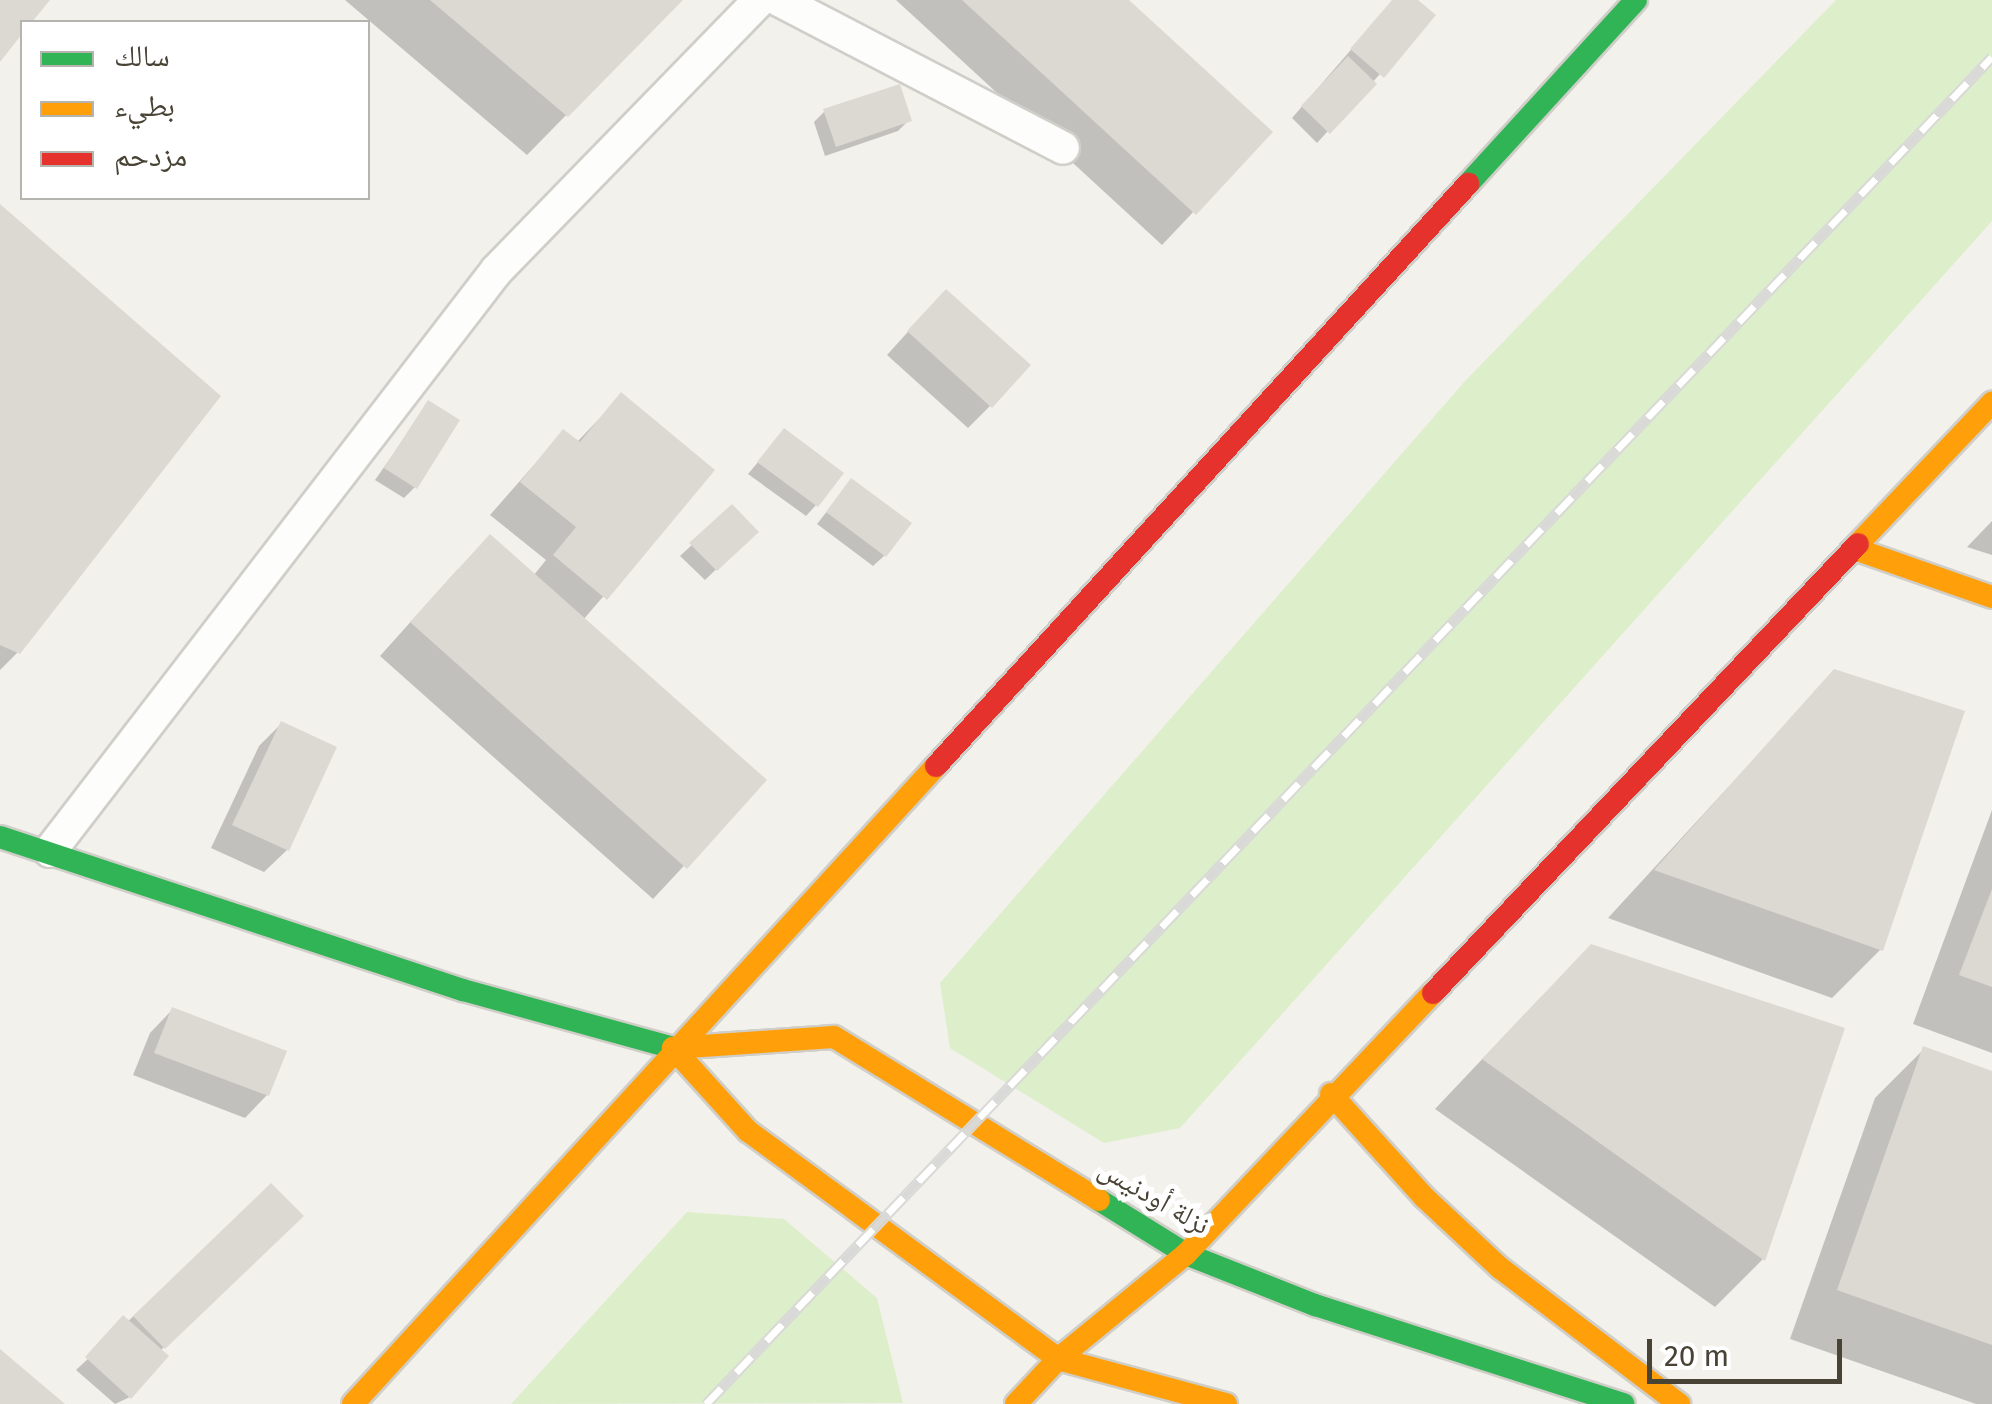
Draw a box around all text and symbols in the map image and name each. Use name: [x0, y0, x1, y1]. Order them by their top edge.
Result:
legend: [20, 20, 370, 200]
text: سالك: [114, 38, 170, 74]
text: بطيء: [114, 88, 175, 124]
text: مزدحم: [114, 138, 187, 174]
street label: نزلة أودنيس: [1092, 1152, 1216, 1242]
scale bar: [1652, 1319, 1847, 1381]
text: 20 m: [1664, 1338, 1729, 1374]

